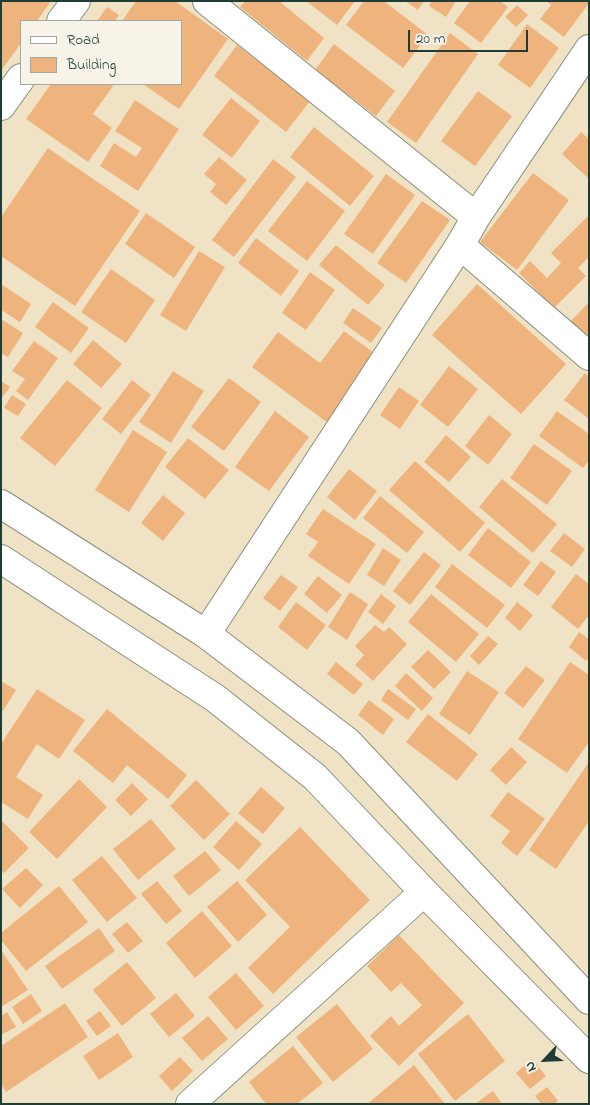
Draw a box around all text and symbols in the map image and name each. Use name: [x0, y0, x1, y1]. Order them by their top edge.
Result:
legend: [20, 20, 182, 85]
scale bar: [410, 20, 530, 52]
text: 20 m: [416, 28, 445, 50]
text: Road: [67, 29, 100, 51]
text: Building: [67, 54, 116, 76]
north arrow: [520, 1035, 570, 1085]
text: N: [519, 1058, 542, 1075]

